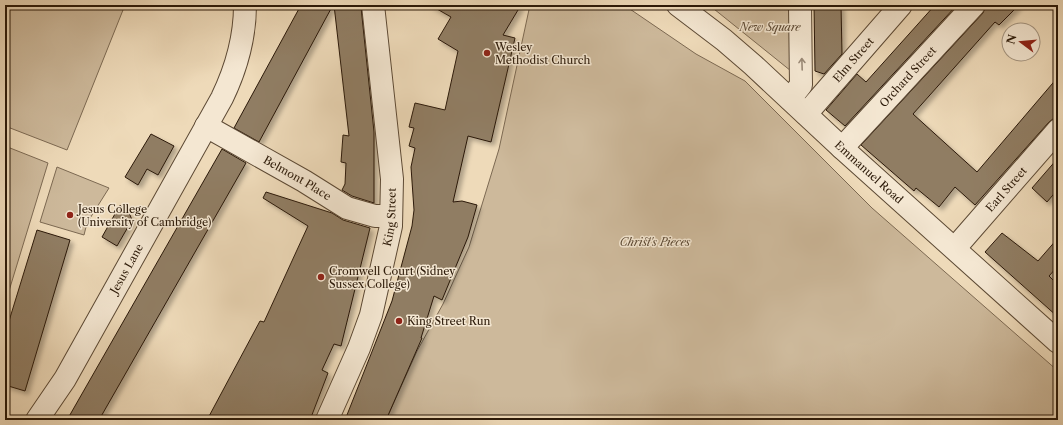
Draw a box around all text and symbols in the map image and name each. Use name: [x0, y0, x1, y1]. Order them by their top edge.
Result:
park label: New Square: [738, 20, 801, 34]
north arrow: [1001, 22, 1041, 62]
text: N: [1003, 32, 1020, 46]
street label: Elm Street: [830, 34, 877, 85]
place label: Wesley Methodist Church: [494, 40, 591, 67]
street label: Orchard Street: [876, 43, 939, 110]
marker: Wesley Methodist Church: [482, 48, 492, 58]
one-way arrow: [798, 58, 806, 71]
street label: Emmanuel Road: [832, 138, 906, 207]
street label: Belmont Place: [261, 153, 334, 203]
street label: Earl Street: [983, 164, 1030, 215]
street label: King Street: [380, 187, 399, 248]
place label: Jesus College (University of Cambridge): [76, 202, 211, 229]
marker: Jesus College (University of Cambridge): [65, 210, 75, 220]
park label: Christ's Pieces: [620, 235, 691, 249]
street label: Jesus Lane: [106, 241, 146, 298]
place label: Cromwell Court (Sidney Sussex College): [329, 264, 456, 291]
marker: Cromwell Court (Sidney Sussex College): [316, 272, 326, 282]
place label: King Street Run: [407, 314, 490, 328]
marker: King Street Run: [394, 316, 404, 326]

